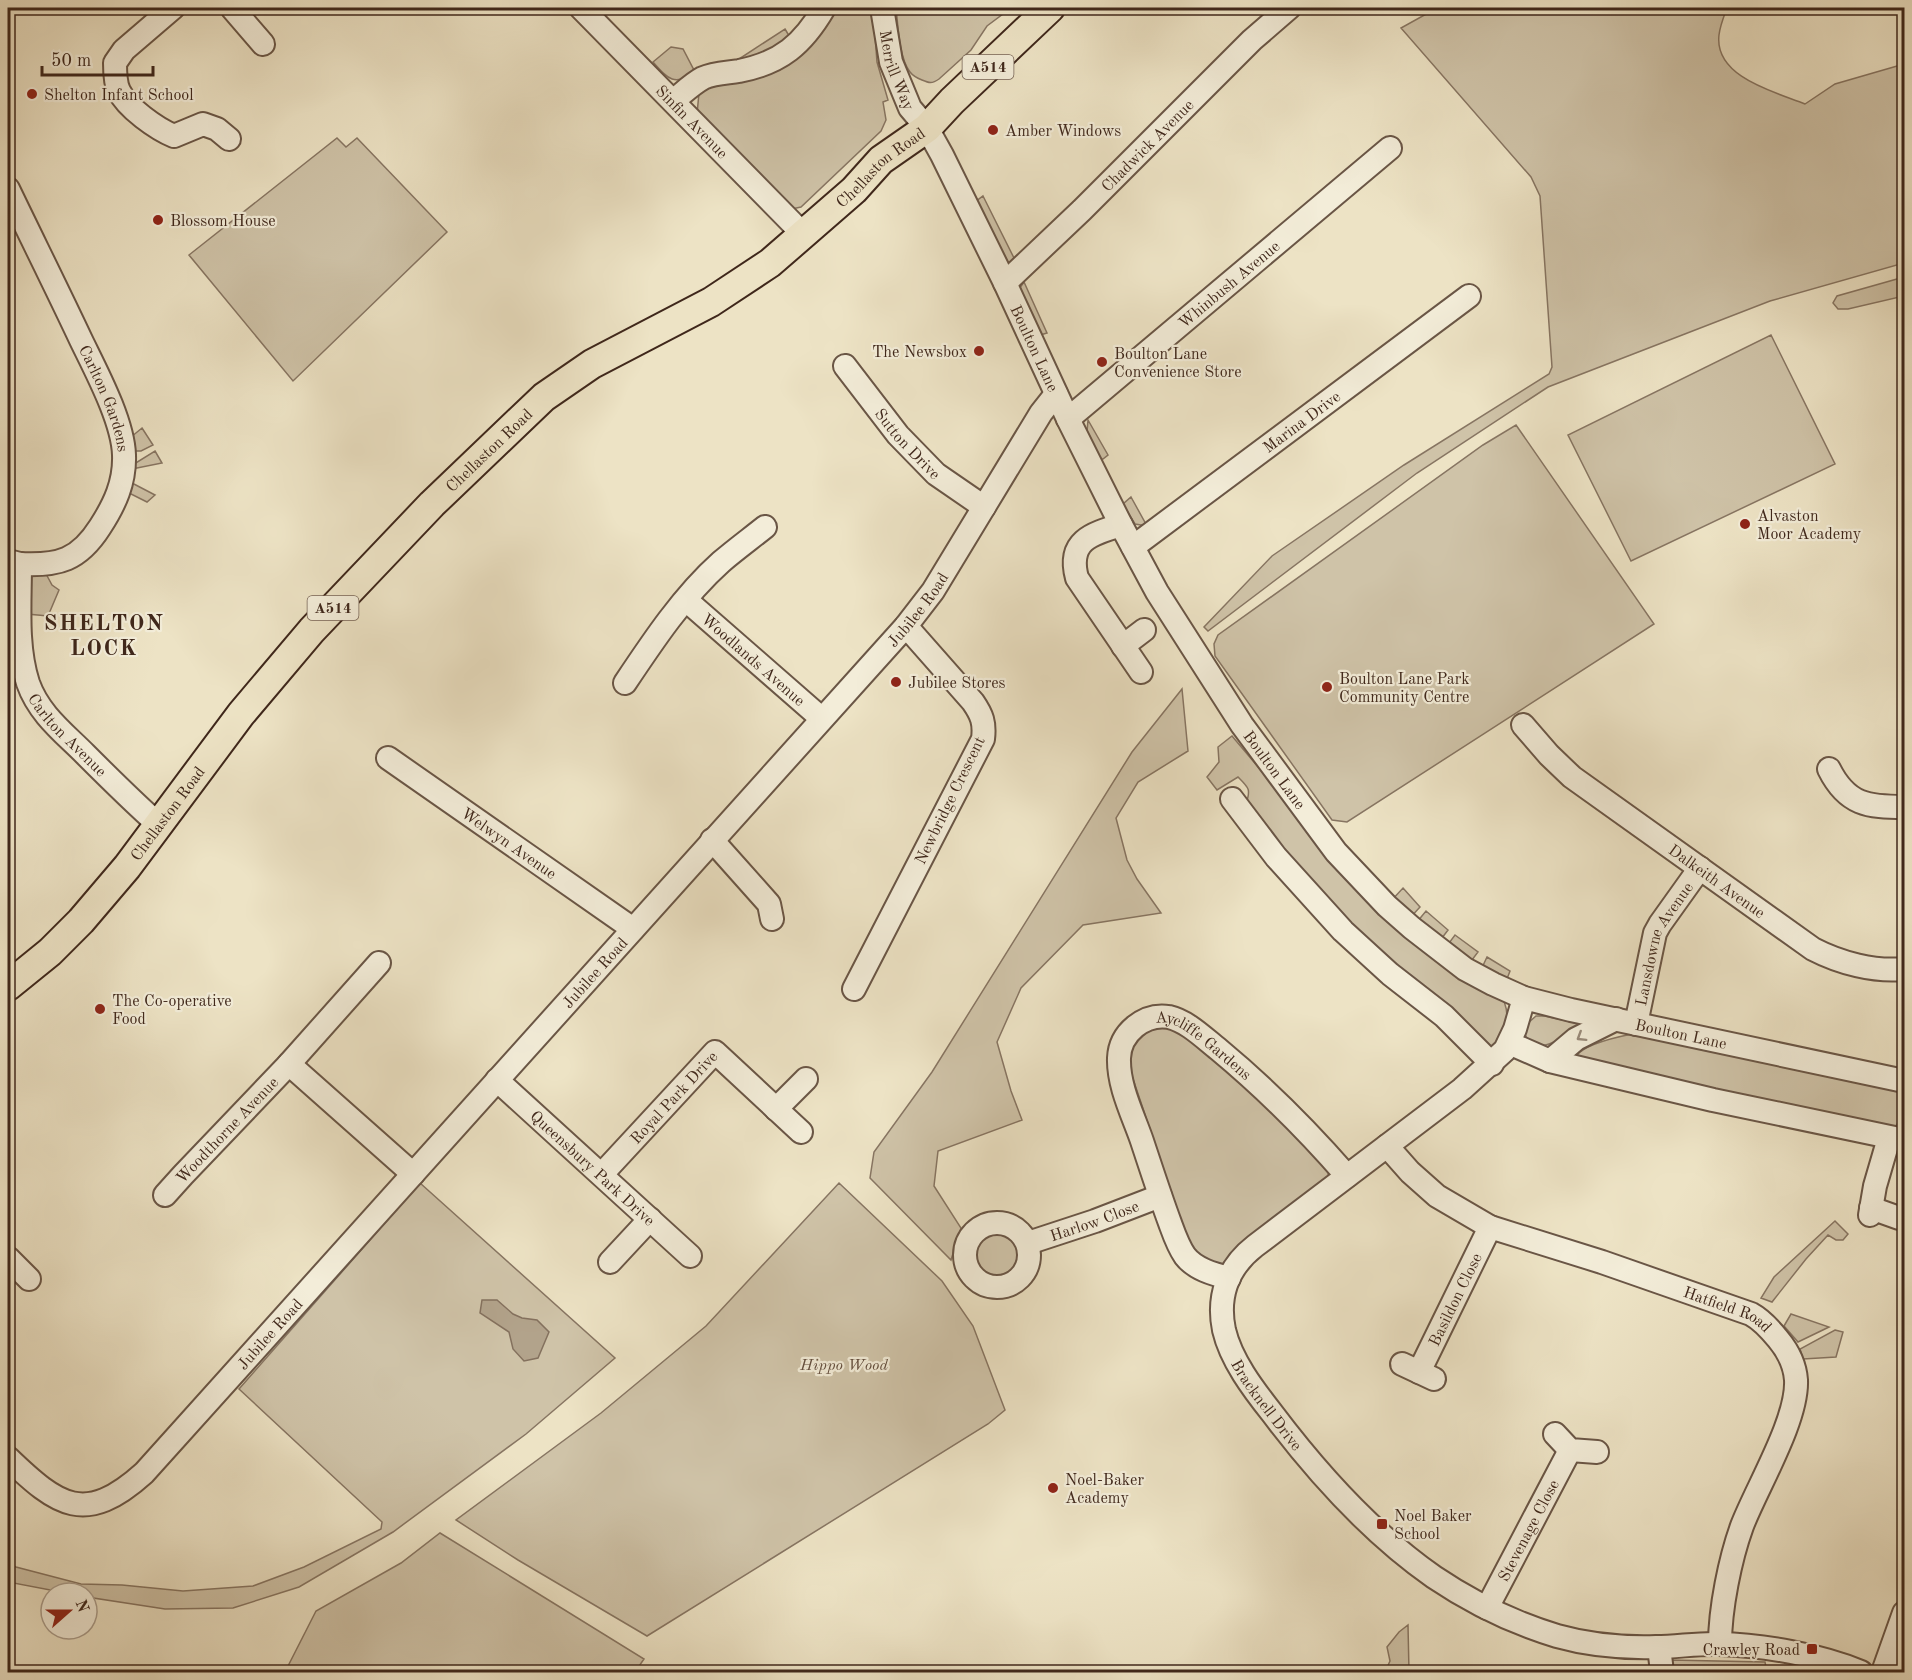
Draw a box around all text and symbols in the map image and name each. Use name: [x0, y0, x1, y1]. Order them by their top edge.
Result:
street label: Merrill Way: [876, 29, 916, 113]
scale bar: [42, 39, 153, 77]
text: 50 m: [51, 52, 91, 70]
road number: A514: [962, 55, 1014, 79]
street label: Sinfin Avenue: [652, 83, 730, 162]
marker: Shelton Infant School: [25, 87, 39, 101]
place label: Shelton Infant School: [44, 88, 194, 104]
street label: Chadwick Avenue: [1099, 97, 1198, 196]
marker: Amber Windows: [986, 123, 1000, 137]
place label: Amber Windows: [1005, 124, 1121, 140]
street label: Chellaston Road: [834, 126, 929, 212]
marker: Blossom House: [151, 213, 165, 227]
place label: Blossom House: [170, 214, 276, 230]
street label: Whinbush Avenue: [1176, 238, 1284, 332]
street label: Boulton Lane: [1006, 303, 1060, 395]
street label: Carlton Gardens: [75, 343, 130, 453]
marker: The Newsbox: [972, 344, 986, 358]
place label: The Newsbox: [872, 345, 967, 361]
place label: Boulton Lane Convenience Store: [1114, 347, 1242, 381]
marker: Boulton Lane Convenience Store: [1095, 355, 1109, 369]
street label: Marina Drive: [1261, 389, 1344, 457]
street label: Sutton Drive: [871, 406, 942, 483]
street label: Chellaston Road: [444, 407, 536, 496]
place label: Alvaston Moor Academy: [1757, 509, 1862, 543]
marker: Alvaston Moor Academy: [1738, 517, 1752, 531]
street label: Jubilee Road: [885, 570, 952, 651]
road number: A514: [308, 596, 358, 620]
street label: Woodlands Avenue: [698, 611, 807, 710]
district label: SHELTON LOCK: [44, 613, 164, 660]
place label: Boulton Lane Park Community Centre: [1339, 672, 1470, 706]
marker: Jubilee Stores: [889, 675, 903, 689]
place label: Jubilee Stores: [908, 676, 1006, 692]
marker: Boulton Lane Park Community Centre: [1320, 680, 1334, 694]
street label: Carlton Avenue: [24, 691, 109, 780]
street label: Boulton Lane: [1239, 729, 1307, 813]
street label: Newbridge Crescent: [913, 734, 989, 867]
street label: Chellaston Road: [129, 764, 209, 864]
street label: Welwyn Avenue: [458, 806, 559, 883]
street label: Dalkeith Avenue: [1665, 843, 1767, 922]
street label: Lansdowne Avenue: [1634, 880, 1697, 1007]
street label: Jubilee Road: [560, 935, 632, 1012]
place label: The Co-operative Food: [112, 994, 232, 1028]
marker: The Co-operative Food: [93, 1002, 107, 1016]
street label: Aycliffe Gardens: [1155, 1010, 1254, 1084]
street label: Boulton Lane: [1633, 1018, 1728, 1053]
one-way arrow: [1576, 1029, 1587, 1040]
street label: Royal Park Drive: [628, 1049, 721, 1148]
street label: Woodthorne Avenue: [174, 1075, 282, 1187]
street label: Queensbury Park Drive: [526, 1108, 657, 1230]
street label: Harlow Close: [1048, 1199, 1142, 1245]
street label: Basildon Close: [1427, 1251, 1486, 1349]
street label: Hatfield Road: [1681, 1285, 1774, 1336]
street label: Jubilee Road: [235, 1296, 307, 1373]
street label: Bracknell Drive: [1227, 1357, 1304, 1454]
park label: Hippo Wood: [799, 1358, 888, 1374]
place label: Noel-Baker Academy: [1065, 1473, 1144, 1507]
street label: Stevenage Close: [1496, 1478, 1563, 1584]
marker: Noel-Baker Academy: [1046, 1481, 1060, 1495]
place label: Noel Baker School: [1394, 1509, 1472, 1543]
marker: Noel Baker School: [1375, 1517, 1389, 1531]
north arrow: [39, 1581, 99, 1641]
text: N: [71, 1598, 91, 1616]
marker: Crawley Road: [1805, 1642, 1819, 1656]
place label: Crawley Road: [1702, 1643, 1800, 1659]

